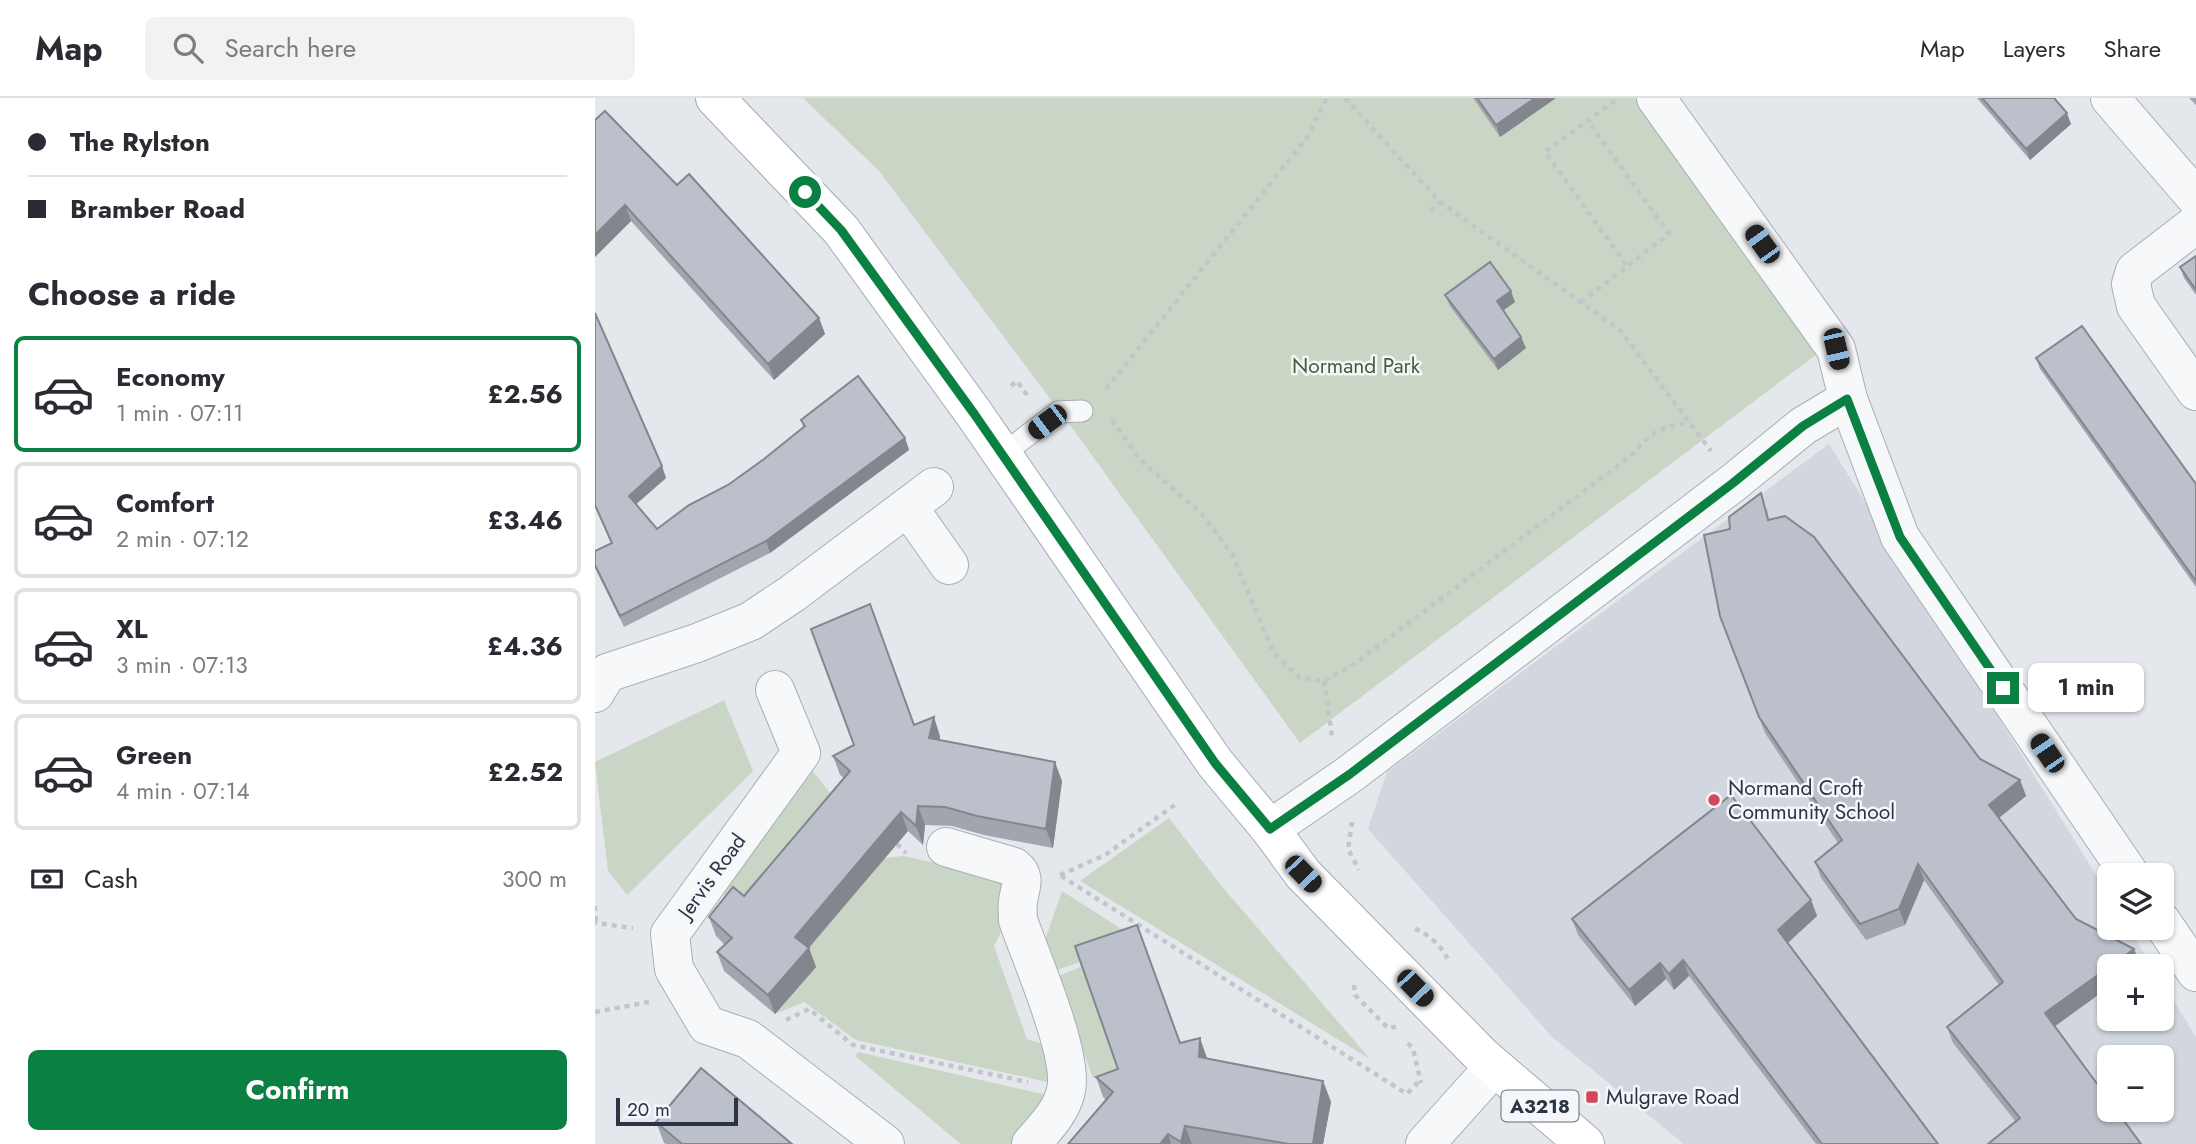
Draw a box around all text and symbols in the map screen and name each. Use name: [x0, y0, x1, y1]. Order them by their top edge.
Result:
search box: [145, 17, 635, 80]
text: Map: [35, 25, 103, 72]
icon: search: [169, 29, 207, 67]
text: Search here: [225, 29, 356, 67]
text: Map: [1920, 31, 1965, 66]
text: Layers: [2003, 31, 2065, 66]
text: Share: [2103, 31, 2161, 66]
text: The Rylston: [70, 123, 210, 161]
route start: [789, 176, 821, 208]
text: Bramber Road: [70, 190, 245, 228]
car: [1742, 221, 1783, 267]
text: Choose a ride: [28, 271, 236, 317]
car: [1822, 326, 1851, 372]
park label: Normand Park: [1292, 351, 1421, 381]
text: Economy: [116, 358, 225, 396]
icon: car: [32, 363, 95, 426]
text: £2.56: [488, 375, 563, 413]
text: 1 min · 07:11: [116, 396, 243, 430]
car: [1024, 401, 1071, 443]
text: Comfort: [116, 484, 214, 522]
icon: car: [32, 489, 95, 552]
text: £3.46: [487, 501, 563, 539]
text: 2 min · 07:12: [116, 522, 249, 556]
text: XL: [116, 610, 148, 648]
icon: car: [32, 615, 95, 678]
text: £4.36: [487, 627, 563, 665]
text: 3 min · 07:13: [116, 648, 248, 682]
callout: 1 min: [2027, 664, 2143, 712]
text: 1 min: [2057, 670, 2115, 704]
route end: [1987, 672, 2019, 704]
car: [2027, 730, 2068, 776]
text: Green: [116, 736, 192, 774]
icon: car: [32, 741, 95, 804]
text: £2.52: [488, 753, 563, 791]
place label: Normand Croft Community School: [1728, 773, 1895, 827]
text: 4 min · 07:14: [116, 774, 250, 808]
marker: Normand Croft Community School: [1706, 792, 1722, 808]
street label: Jervis Road: [669, 827, 753, 927]
car: [1281, 852, 1326, 896]
icon: cash: [28, 860, 66, 898]
text: Cash: [84, 860, 138, 898]
text: 300 m: [502, 862, 567, 896]
map controls: [2097, 863, 2174, 1122]
button: layers: [2097, 863, 2174, 940]
button: +: [2097, 954, 2174, 1031]
car: [1393, 966, 1438, 1010]
button: −: [2097, 1045, 2174, 1122]
button: Confirm: [28, 1050, 567, 1130]
place label: Mulgrave Road: [1606, 1082, 1739, 1112]
marker: Mulgrave Road: [1584, 1089, 1600, 1105]
road number: A3218: [1501, 1090, 1579, 1122]
scale bar: [616, 1095, 739, 1127]
text: 20 m: [627, 1096, 670, 1123]

